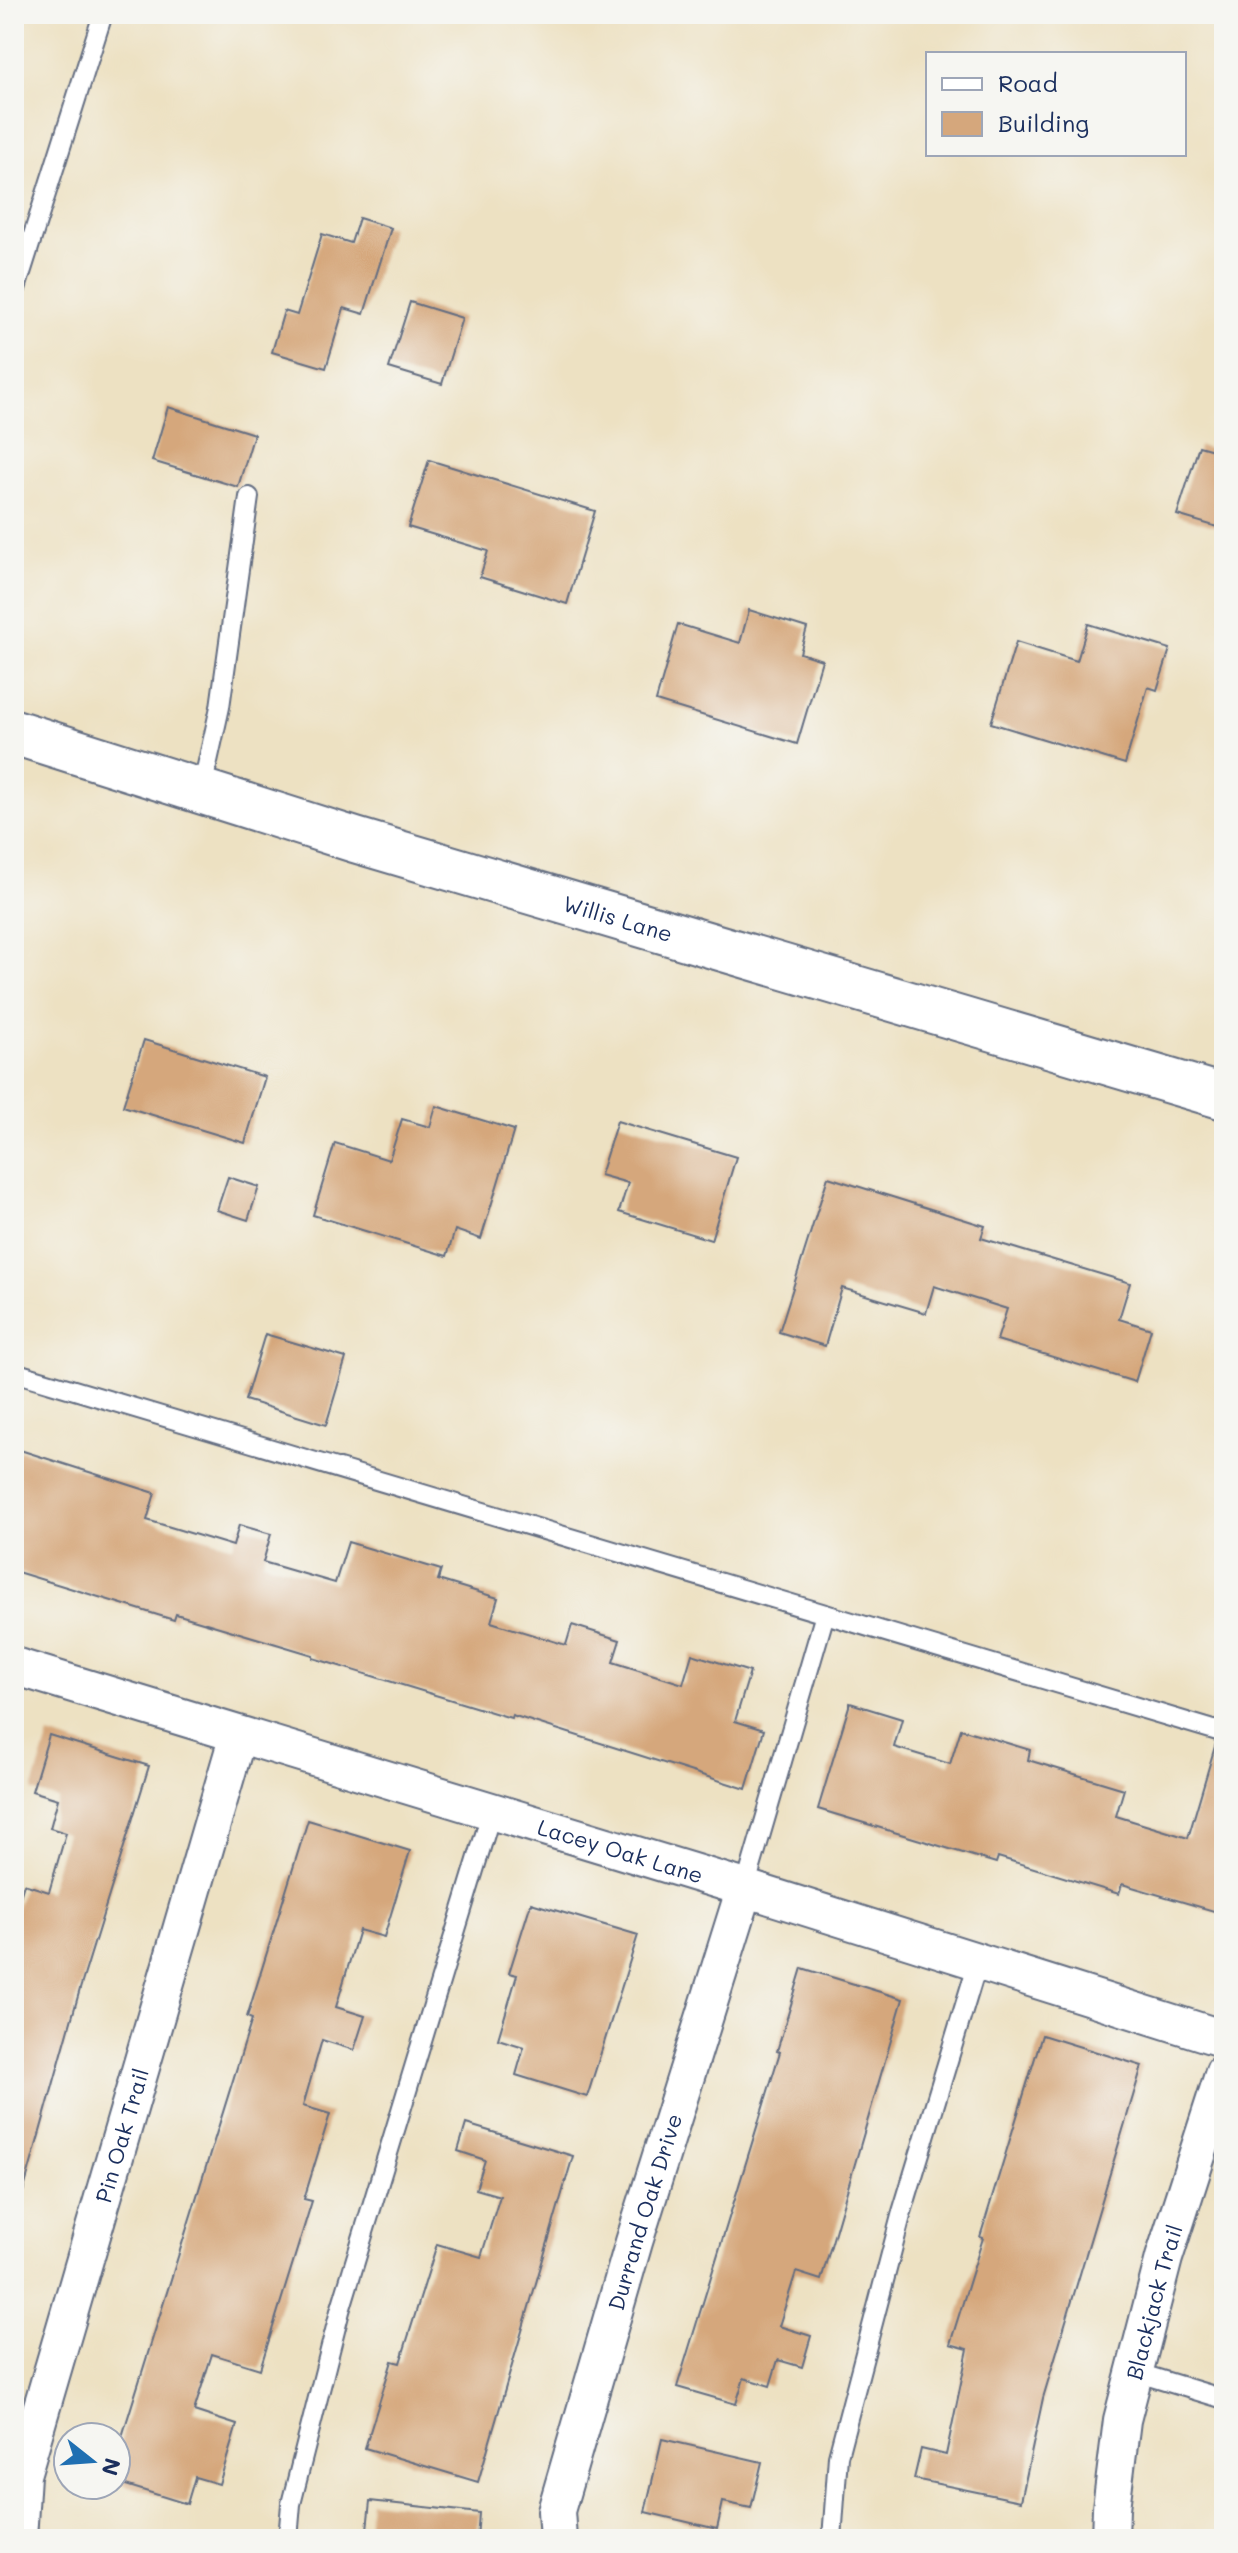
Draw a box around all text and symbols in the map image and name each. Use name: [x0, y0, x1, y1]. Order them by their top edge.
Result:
legend: [926, 52, 1186, 156]
text: Road: [998, 67, 1058, 98]
text: Building: [998, 107, 1089, 138]
street label: Willis Lane: [560, 888, 676, 948]
street label: Lacey Oak Lane: [534, 1811, 707, 1889]
street label: Pin Oak Trail: [88, 2065, 154, 2206]
street label: Durrand Oak Drive: [601, 2110, 688, 2314]
street label: Blackjack Trail: [1119, 2220, 1188, 2383]
north arrow: [52, 2421, 132, 2501]
text: N: [95, 2455, 128, 2479]

